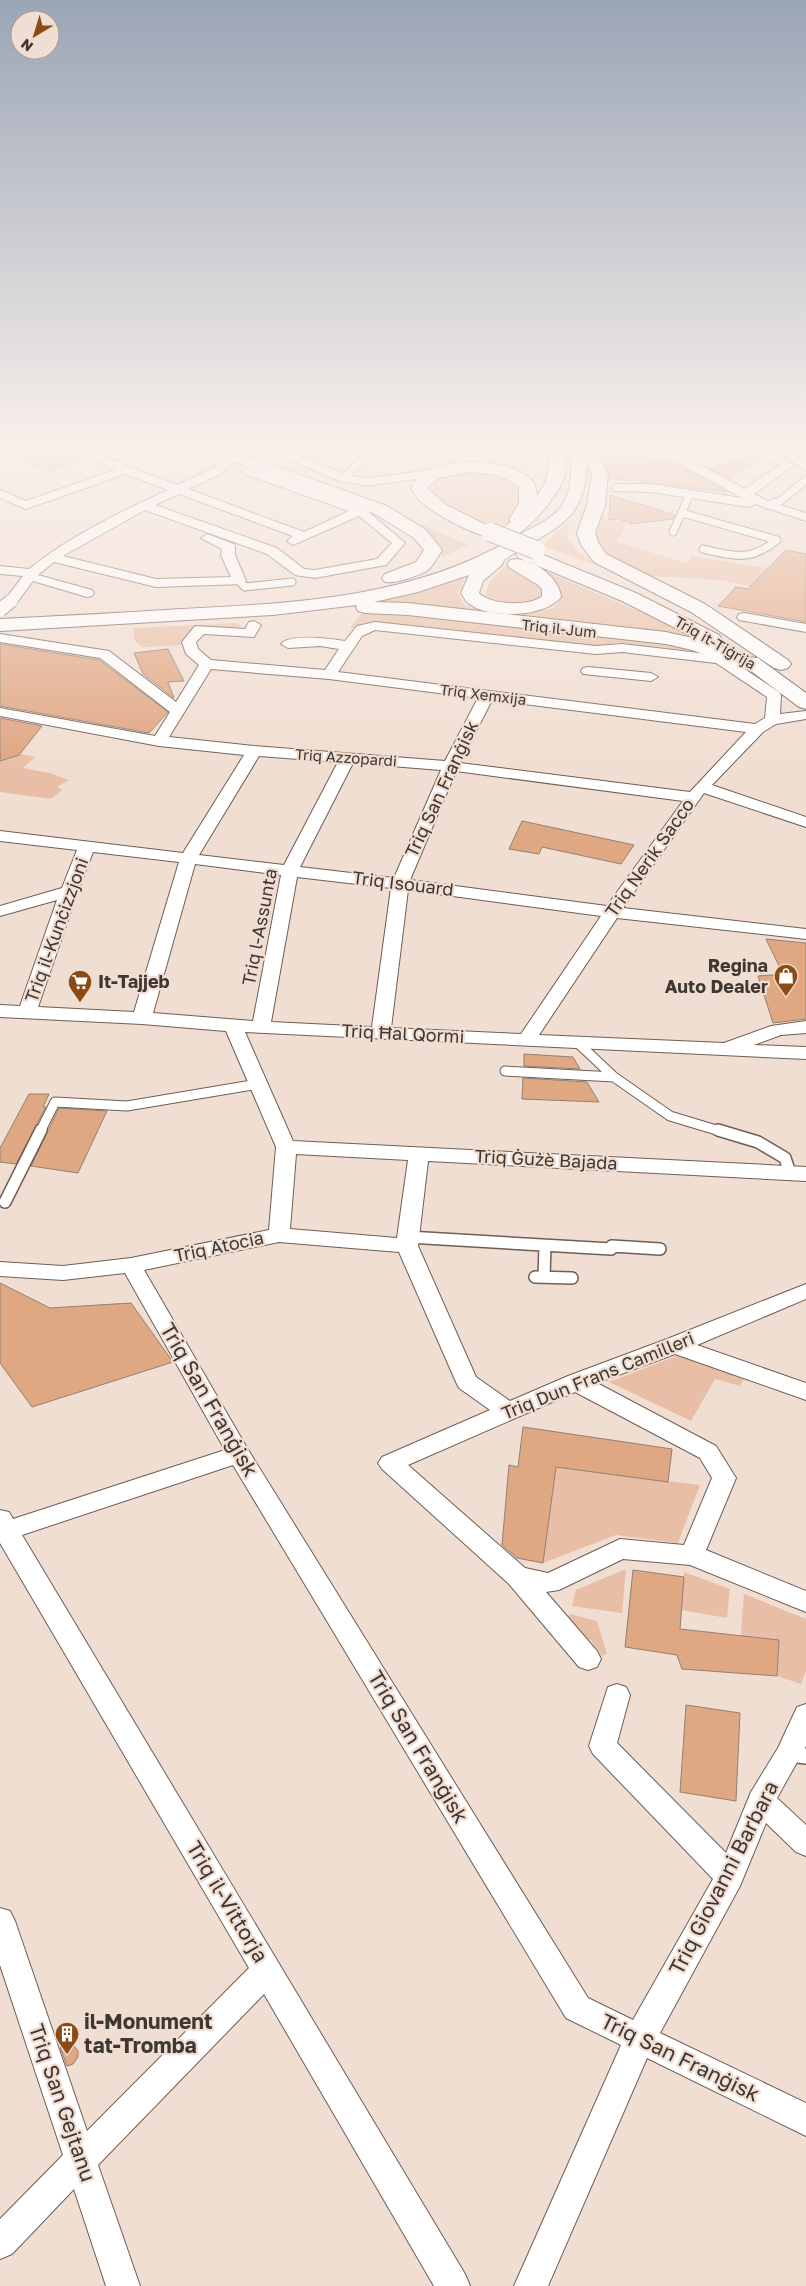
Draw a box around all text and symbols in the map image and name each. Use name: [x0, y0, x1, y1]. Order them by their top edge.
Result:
north arrow: [10, 10, 60, 60]
text: N: [17, 36, 36, 56]
street label: Triq it-Tiġrija: [672, 612, 759, 673]
street label: Triq il-Jum: [521, 615, 598, 641]
street label: Triq Xemxija: [439, 680, 527, 708]
street label: Triq San Franġisk: [400, 717, 482, 861]
street label: Triq Azzopardi: [295, 744, 398, 770]
street label: Triq Nerik Sacco: [600, 794, 698, 921]
street label: Triq il-Kunċizzjoni: [20, 854, 92, 1005]
street label: Triq l-Assunta: [237, 866, 281, 987]
street label: Triq Isouard: [351, 866, 455, 900]
place label: Regina Auto Dealer: [665, 954, 768, 997]
shop icon: Regina Auto Dealer: [773, 963, 799, 997]
supermarket icon: It-Tajjeb: [67, 969, 93, 1003]
place label: It-Tajjeb: [98, 970, 170, 992]
street label: Triq Ħal Qormi: [341, 1019, 465, 1047]
street label: Triq Ġużè Bajada: [474, 1144, 618, 1174]
street label: Triq Atocia: [172, 1226, 266, 1266]
street label: Triq San Franġisk: [155, 1318, 265, 1481]
street label: Triq Dun Frans Camilleri: [498, 1326, 697, 1424]
street label: Triq San Franġisk: [363, 1665, 475, 1828]
street label: Triq Giovanni Barbara: [663, 1776, 783, 1979]
street label: Triq il-Vittorja: [181, 1836, 274, 1967]
street label: Triq San Franġisk: [597, 2007, 764, 2107]
place label: il-Monument tat-Tromba: [84, 2008, 212, 2058]
street label: Triq San Gejtanu: [24, 2020, 102, 2185]
building icon: il-Monument tat-Tromba: [54, 2021, 80, 2055]

